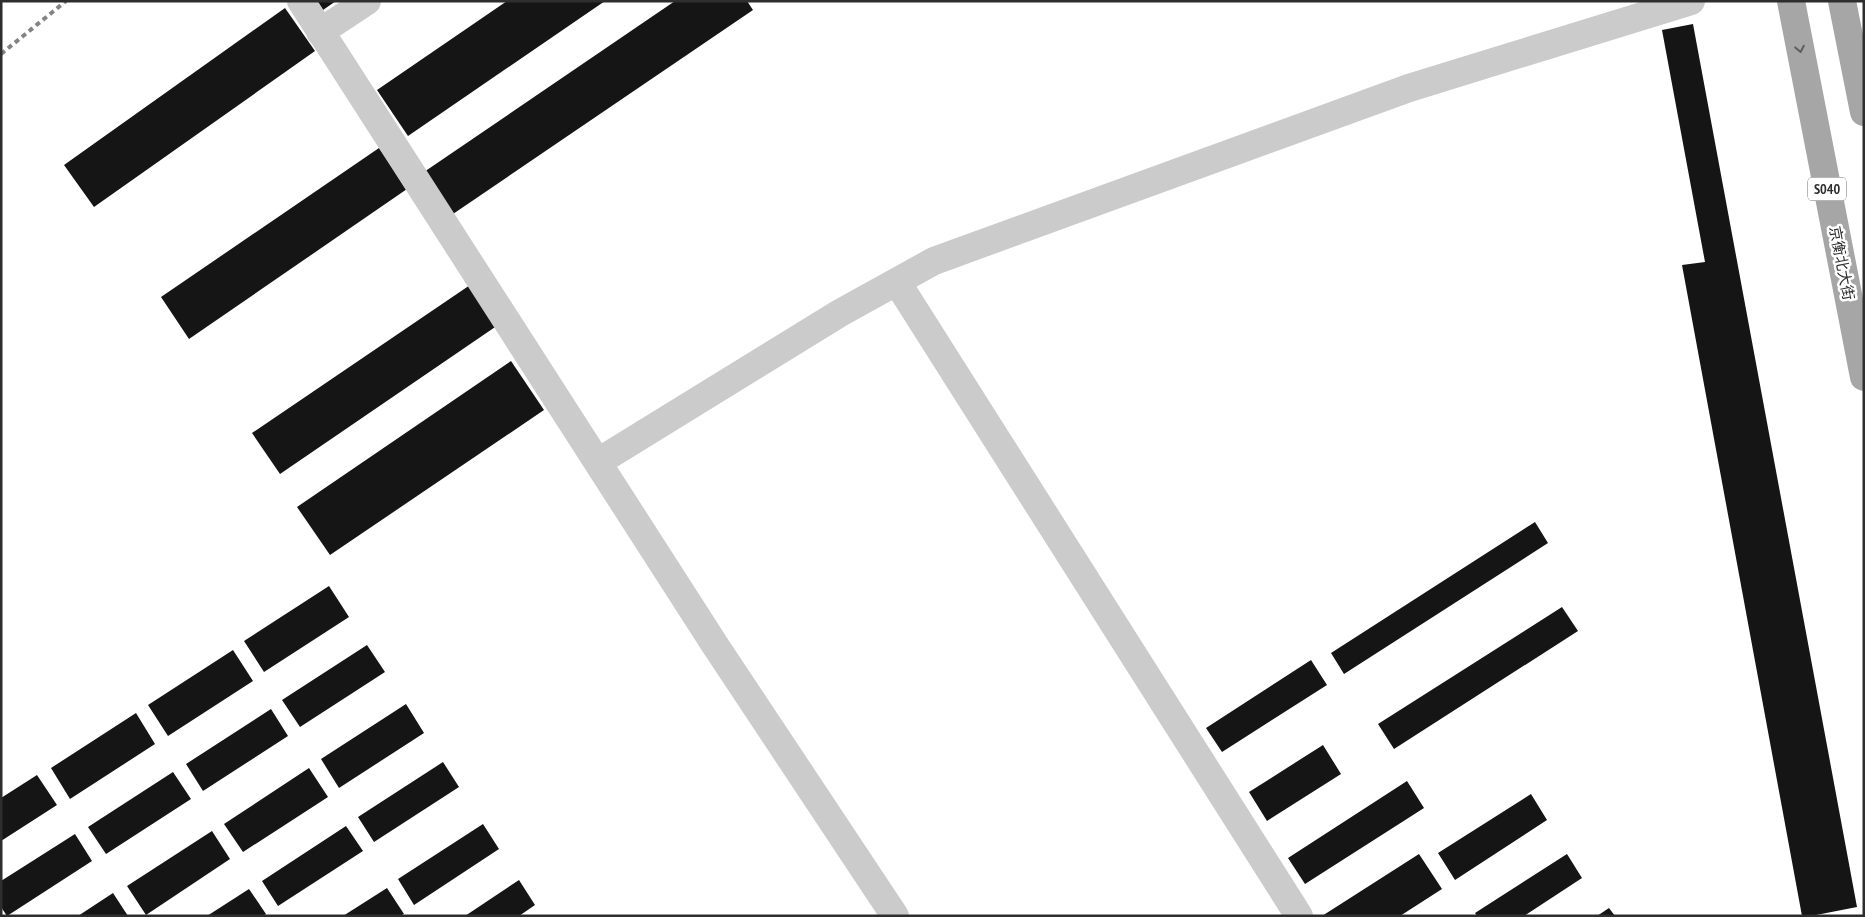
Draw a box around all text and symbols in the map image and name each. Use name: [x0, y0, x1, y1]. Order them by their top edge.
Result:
one-way arrow: [1795, 45, 1805, 54]
road number: S040: [1808, 178, 1846, 200]
street label: 京衡北大街: [1826, 224, 1858, 302]

